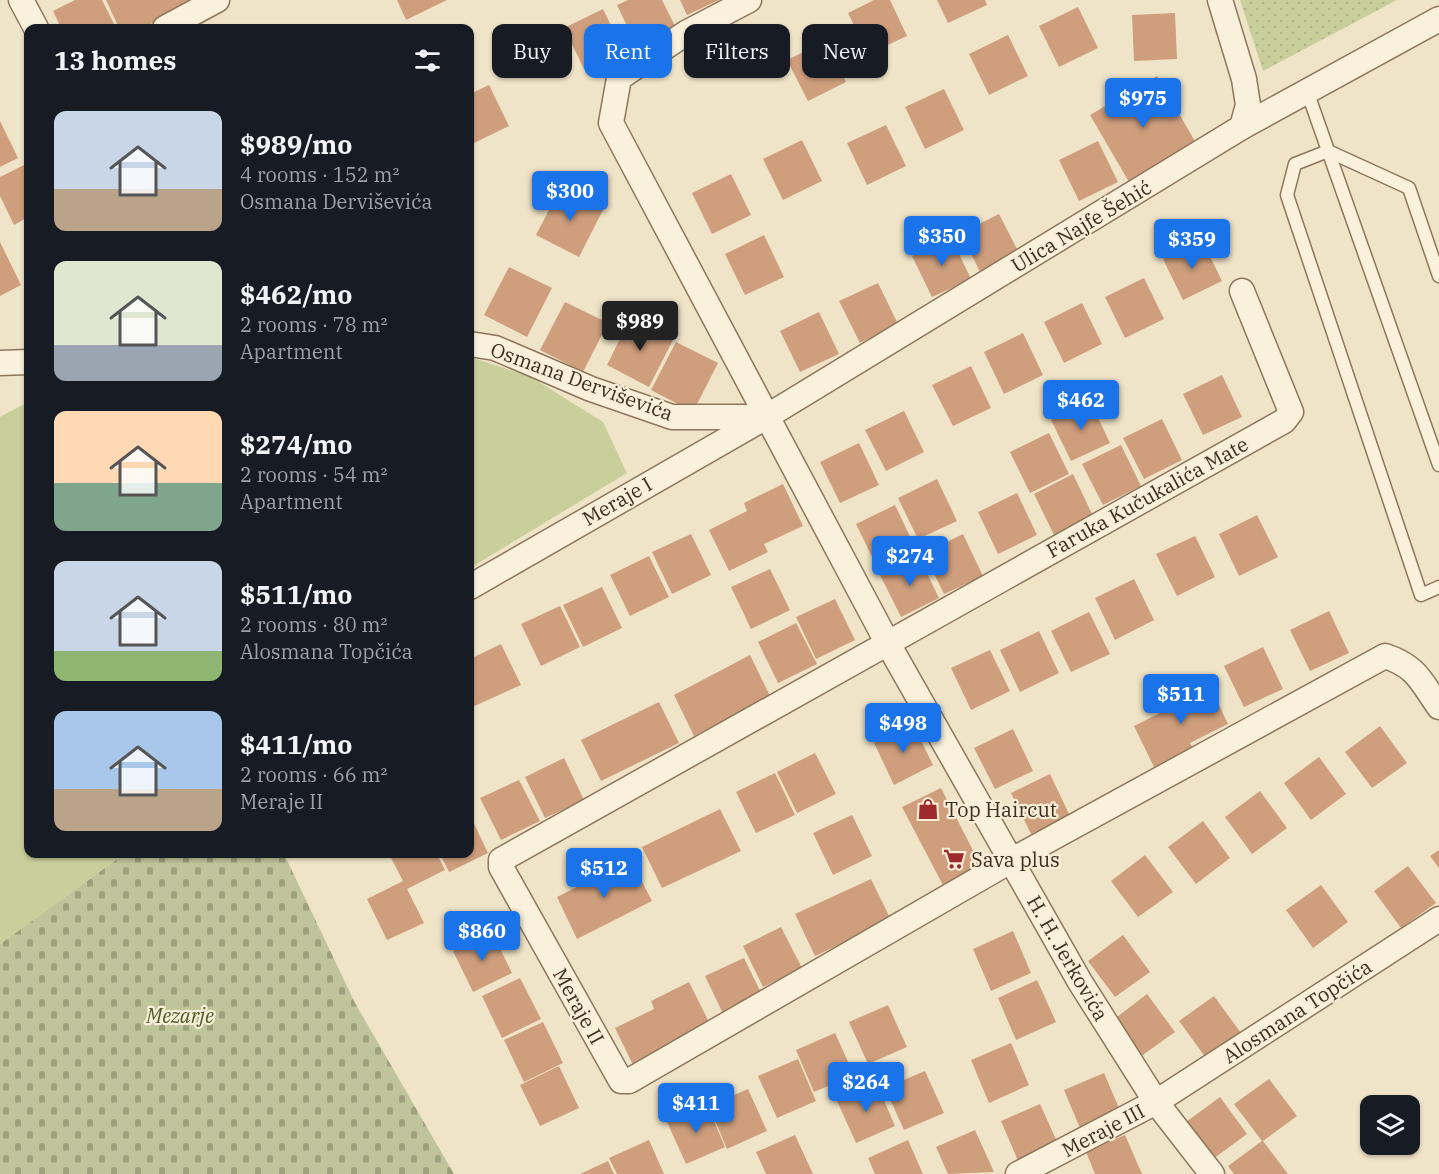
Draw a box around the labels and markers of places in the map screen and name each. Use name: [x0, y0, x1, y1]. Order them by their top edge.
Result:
pin: $975: [1107, 78, 1179, 129]
pin: $300: [534, 171, 606, 222]
pin: $350: [906, 216, 978, 267]
pin: $359: [1156, 219, 1228, 270]
pin: $989: [604, 301, 676, 352]
pin: $462: [1045, 380, 1117, 431]
pin: $274: [874, 536, 946, 587]
pin: $511: [1145, 674, 1217, 725]
pin: $498: [867, 703, 939, 754]
place label: Top Haircut: [945, 796, 1057, 823]
shop icon: Top Haircut: [916, 797, 940, 821]
place label: Sava plus: [971, 846, 1060, 873]
supermarket icon: Sava plus: [942, 847, 966, 871]
pin: $512: [568, 848, 640, 899]
pin: $860: [446, 911, 518, 962]
pin: $264: [830, 1062, 902, 1113]
pin: $411: [660, 1083, 732, 1134]

